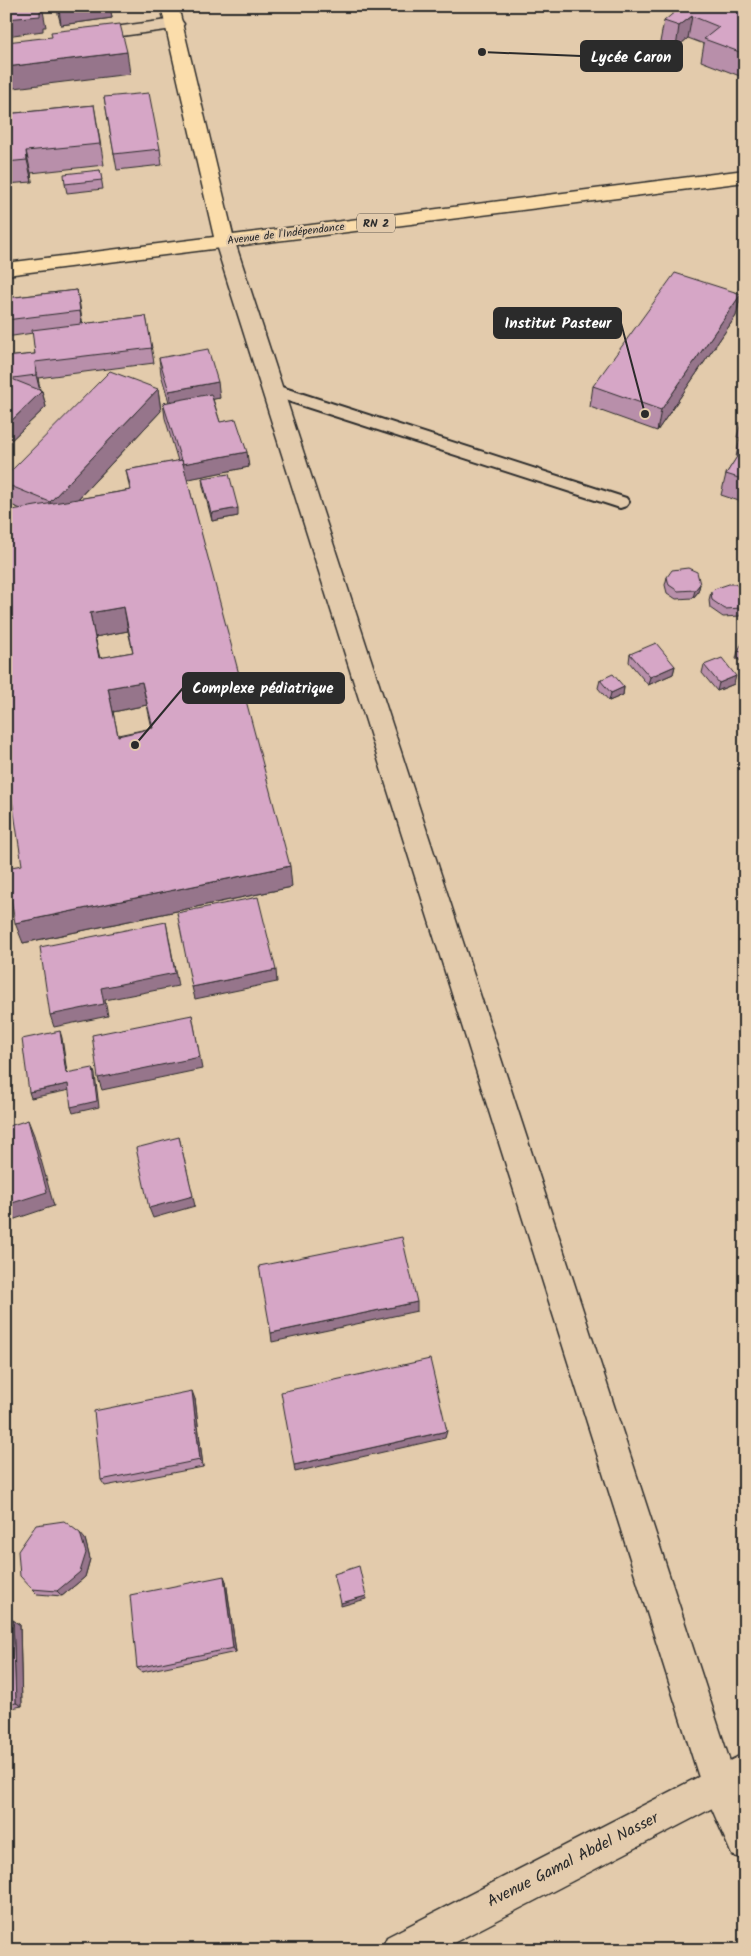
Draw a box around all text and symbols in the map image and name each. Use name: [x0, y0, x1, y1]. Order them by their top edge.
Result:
callout: Lycée Caron: [581, 41, 682, 71]
text: Lycée Caron: [591, 46, 671, 70]
road number: RN 2: [357, 214, 395, 232]
street label: Avenue de l'Indépendance: [226, 218, 346, 250]
callout: Institut Pasteur: [494, 308, 621, 338]
text: Institut Pasteur: [505, 312, 612, 336]
callout: Complexe pédiatrique: [183, 673, 344, 703]
text: Complexe pédiatrique: [193, 677, 334, 701]
street label: Avenue Gamal Abdel Nasser: [483, 1805, 665, 1914]

